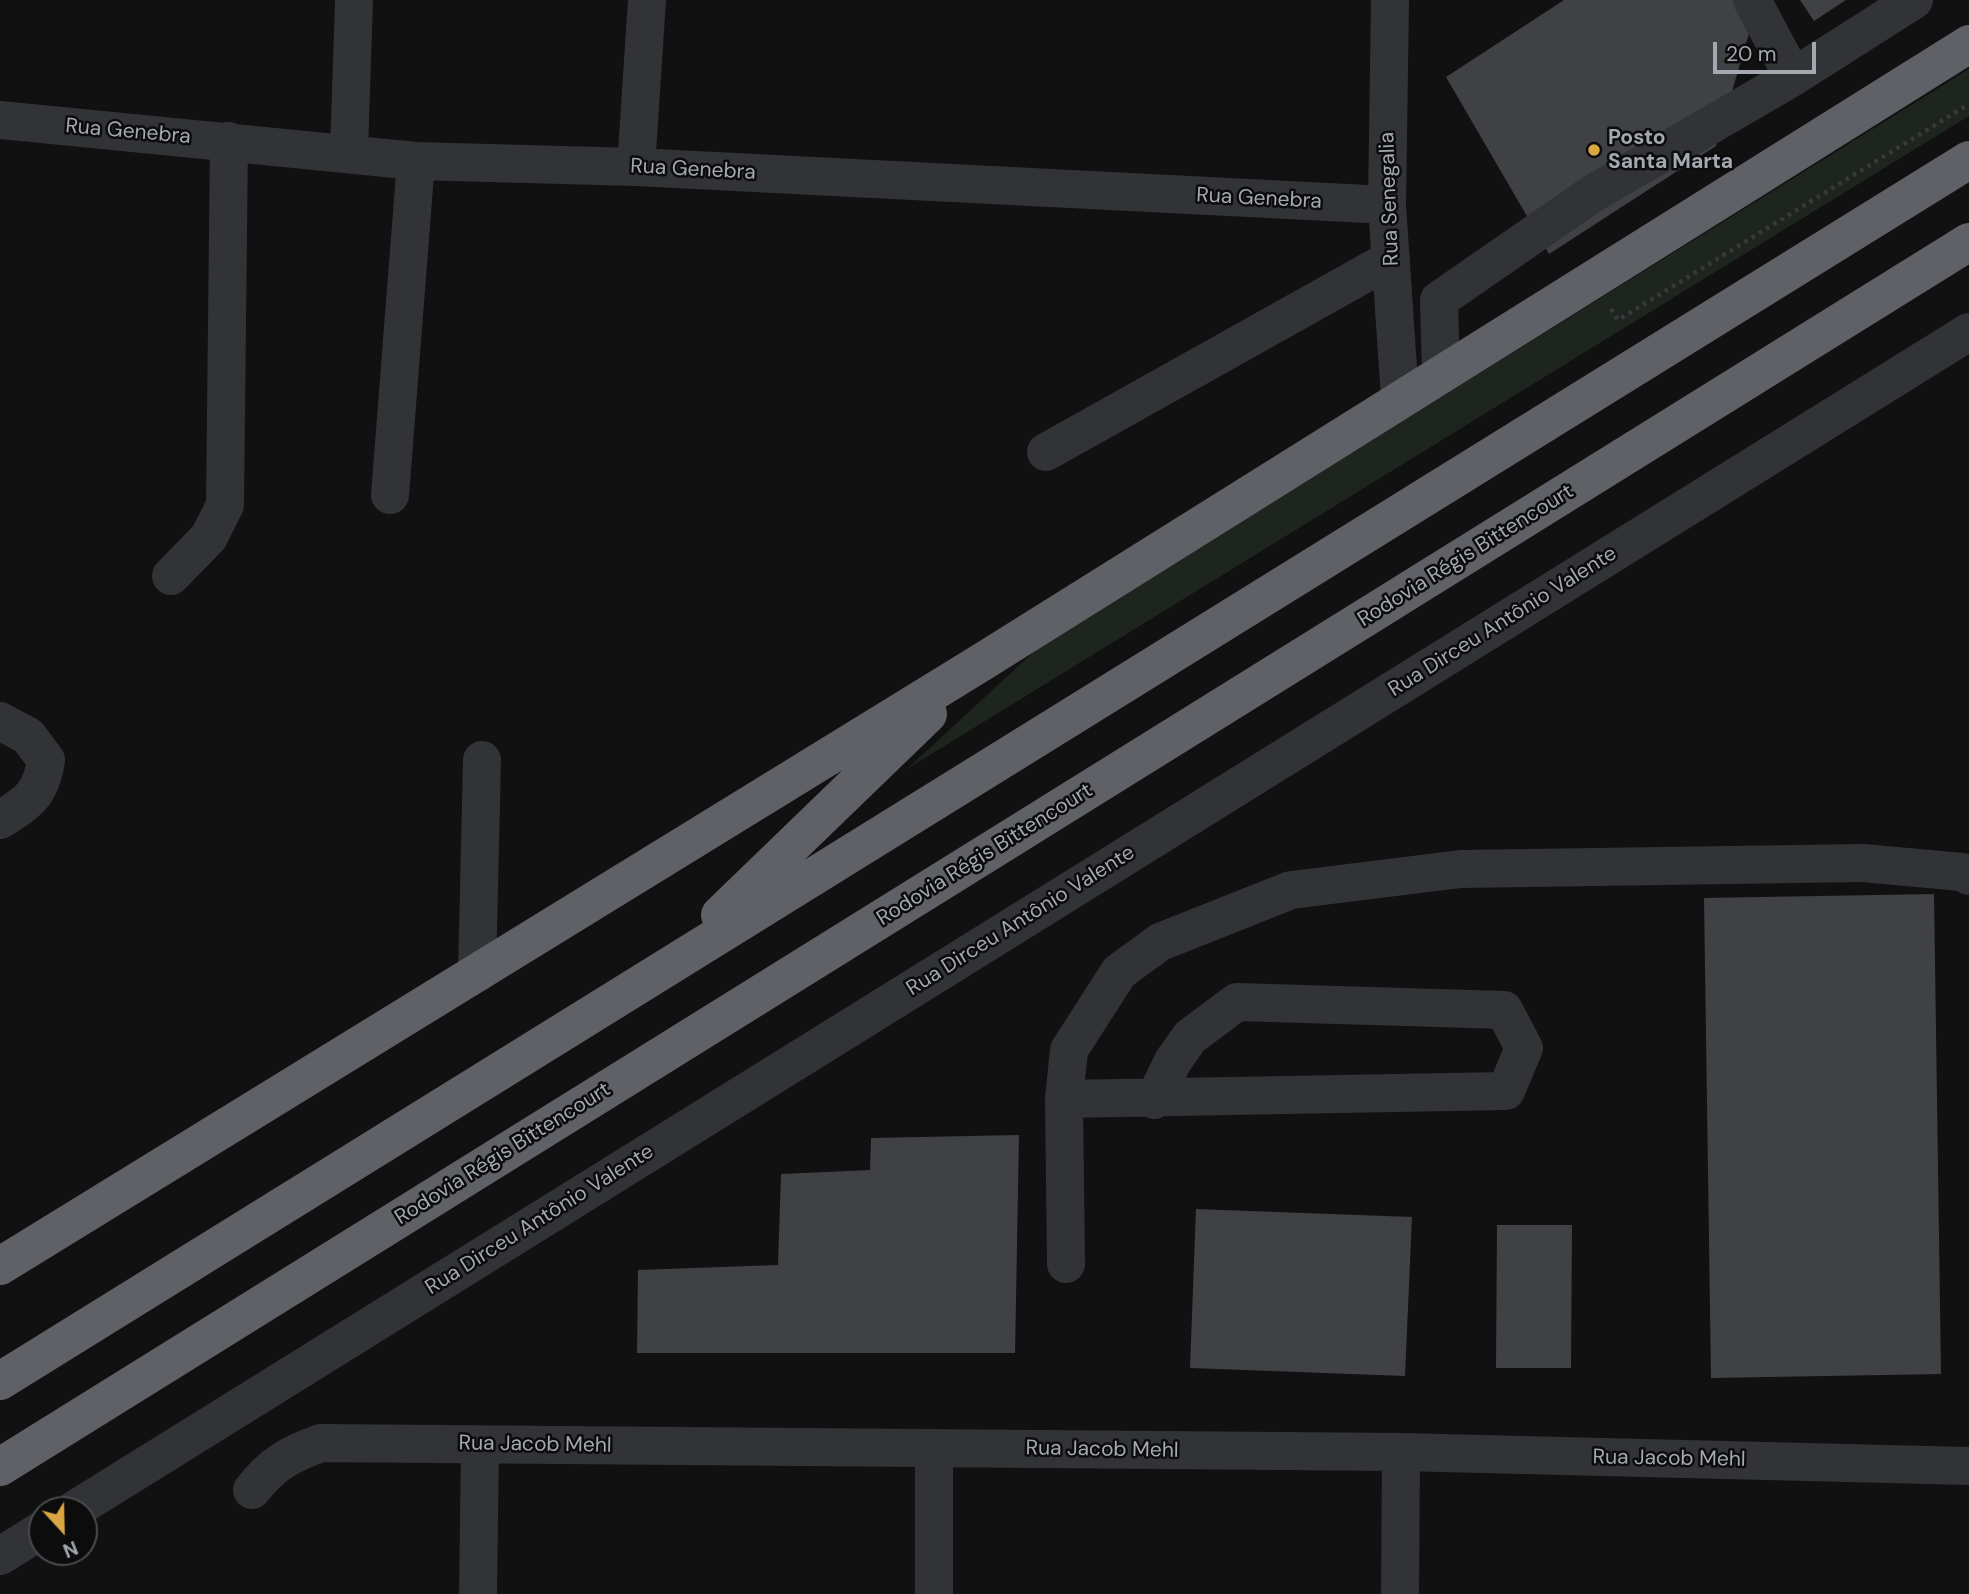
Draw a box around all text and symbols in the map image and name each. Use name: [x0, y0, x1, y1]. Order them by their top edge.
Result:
scale bar: [1717, 28, 1820, 72]
text: 20 m: [1726, 40, 1777, 68]
street label: Rua Genebra: [64, 114, 192, 150]
place label: Posto Santa Marta: [1608, 125, 1733, 175]
street label: Rua Senegalia: [1375, 132, 1405, 266]
marker: Posto Santa Marta: [1586, 142, 1602, 158]
street label: Rua Genebra: [630, 154, 756, 186]
street label: Rua Genebra: [1196, 183, 1322, 215]
street label: Rodovia Régis Bittencourt: [1354, 479, 1578, 633]
street label: Rua Dirceu Antônio Valente: [1384, 541, 1622, 703]
street label: Rodovia Régis Bittencourt: [873, 778, 1097, 932]
street label: Rua Dirceu Antônio Valente: [902, 840, 1140, 1002]
street label: Rodovia Régis Bittencourt: [391, 1077, 615, 1231]
street label: Rua Dirceu Antônio Valente: [421, 1139, 659, 1301]
street label: Rua Jacob Mehl: [458, 1431, 612, 1459]
street label: Rua Jacob Mehl: [1025, 1436, 1179, 1464]
street label: Rua Jacob Mehl: [1592, 1445, 1746, 1473]
north arrow: [28, 1496, 98, 1566]
text: N: [59, 1535, 81, 1563]

